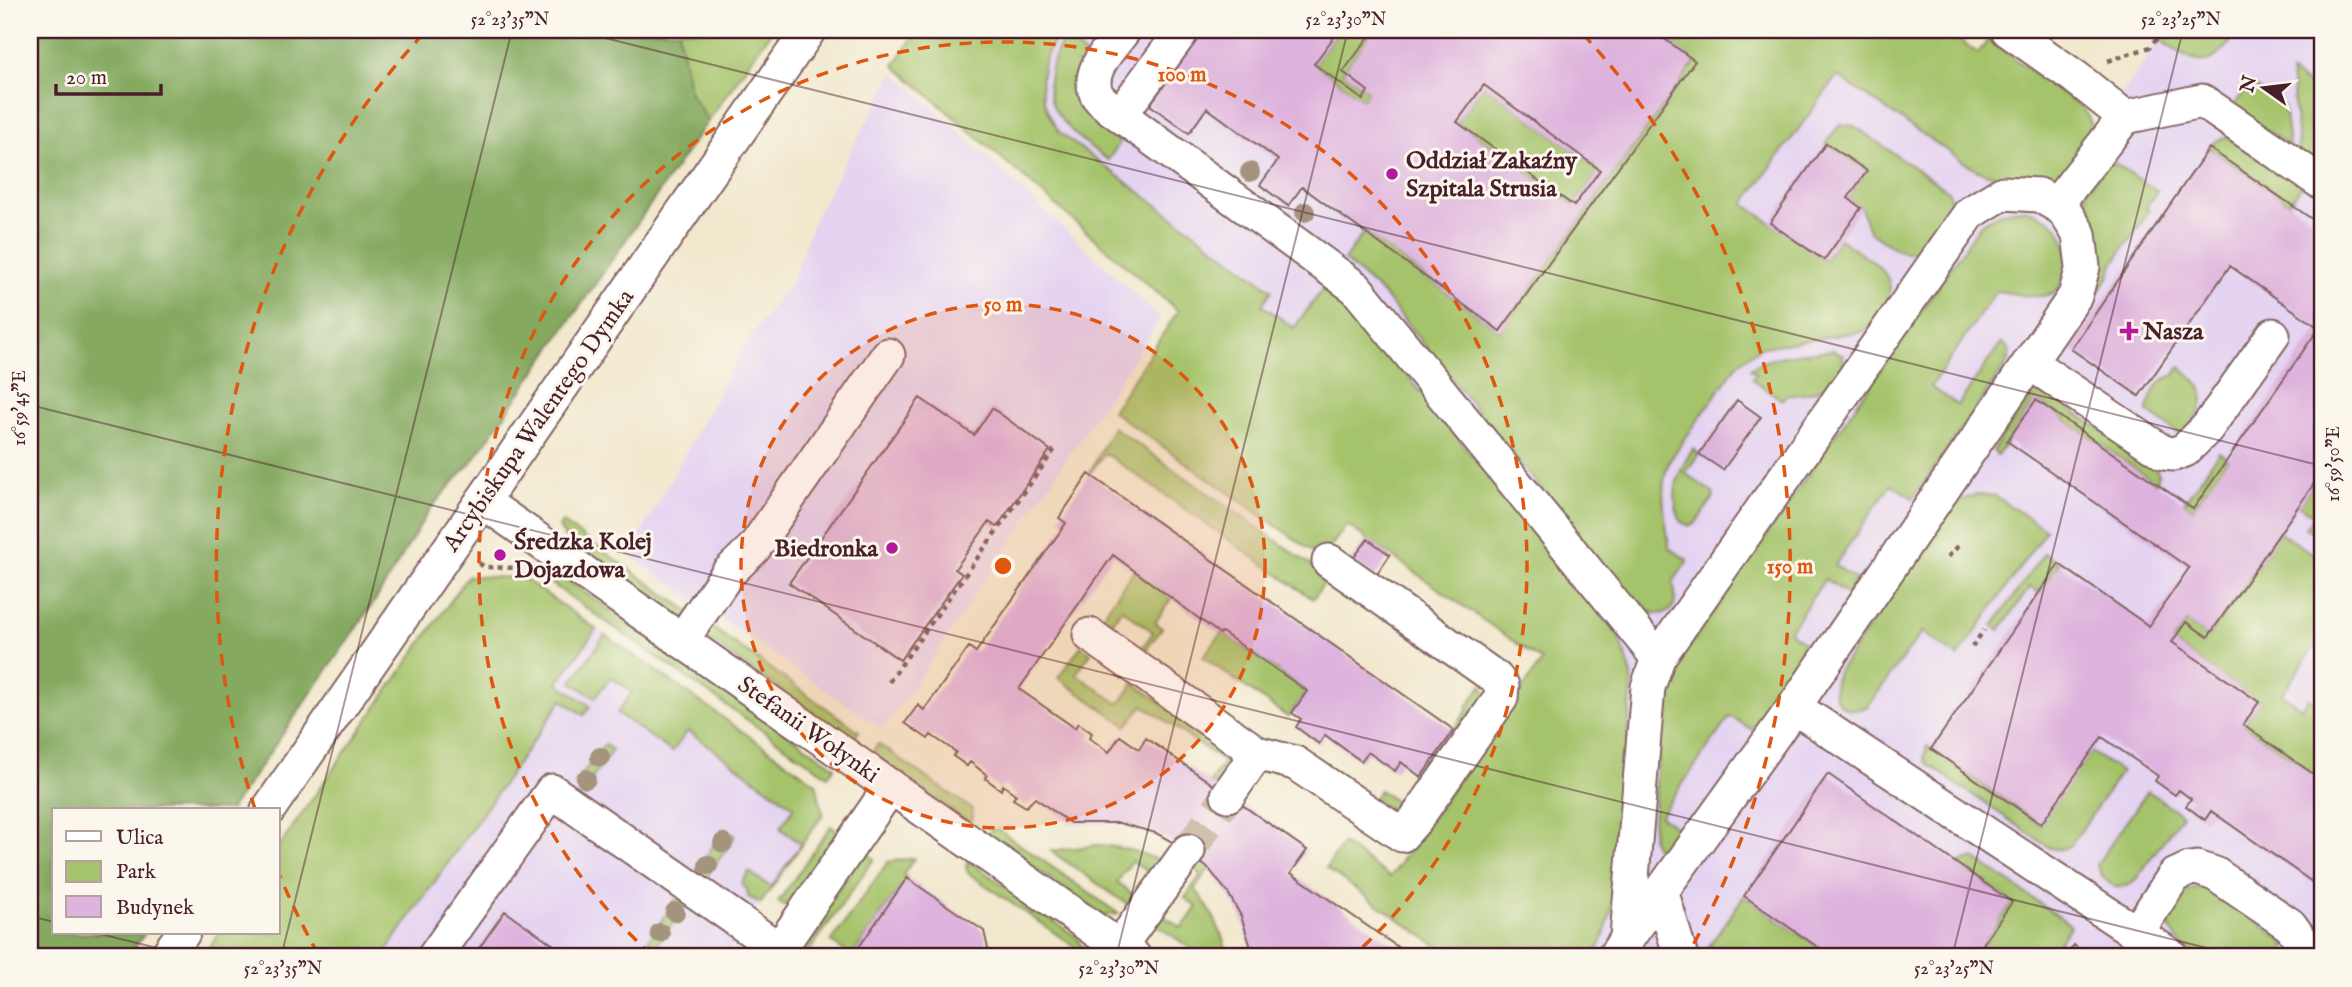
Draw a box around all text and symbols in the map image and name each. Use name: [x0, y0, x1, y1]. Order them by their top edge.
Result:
text: 52°23'35"N: [471, 9, 550, 32]
text: 52°23'30"N: [1306, 9, 1387, 32]
text: 52°23'25"N: [2141, 9, 2222, 32]
scale bar: [56, 52, 161, 96]
north arrow: [2230, 52, 2300, 122]
text: 100 m: [1157, 62, 1207, 89]
text: 20 m: [66, 65, 107, 92]
text: N: [2236, 73, 2263, 96]
place label: Oddział Zakaźny Szpitala Strusia: [1406, 146, 1578, 205]
marker: Oddział Zakaźny Szpitala Strusia: [1384, 166, 1400, 182]
street label: Arcybiskupa Walentego Dymka: [436, 283, 642, 559]
text: 50 m: [984, 292, 1023, 319]
place label: Nasza: [2142, 317, 2204, 348]
marker: Nasza: [2121, 323, 2137, 339]
text: 16°59'45"E: [9, 370, 32, 446]
text: 16°59'50"E: [2323, 426, 2346, 502]
place label: Średzka Kolej Dojazdowa: [514, 527, 652, 586]
place label: Biedronka: [774, 534, 879, 565]
marker: Biedronka: [884, 540, 900, 556]
marker: Średzka Kolej Dojazdowa: [492, 547, 508, 563]
centre of rings: [991, 554, 1015, 578]
text: 150 m: [1767, 554, 1814, 581]
street label: Stefanii Wołynki: [731, 670, 885, 791]
legend: [52, 808, 280, 934]
text: Ulica: [116, 825, 164, 852]
text: Park: [116, 859, 157, 886]
text: Budynek: [116, 895, 195, 922]
text: 52°23'35"N: [244, 958, 323, 981]
text: 52°23'30"N: [1079, 958, 1160, 981]
text: 52°23'25"N: [1914, 958, 1995, 981]

